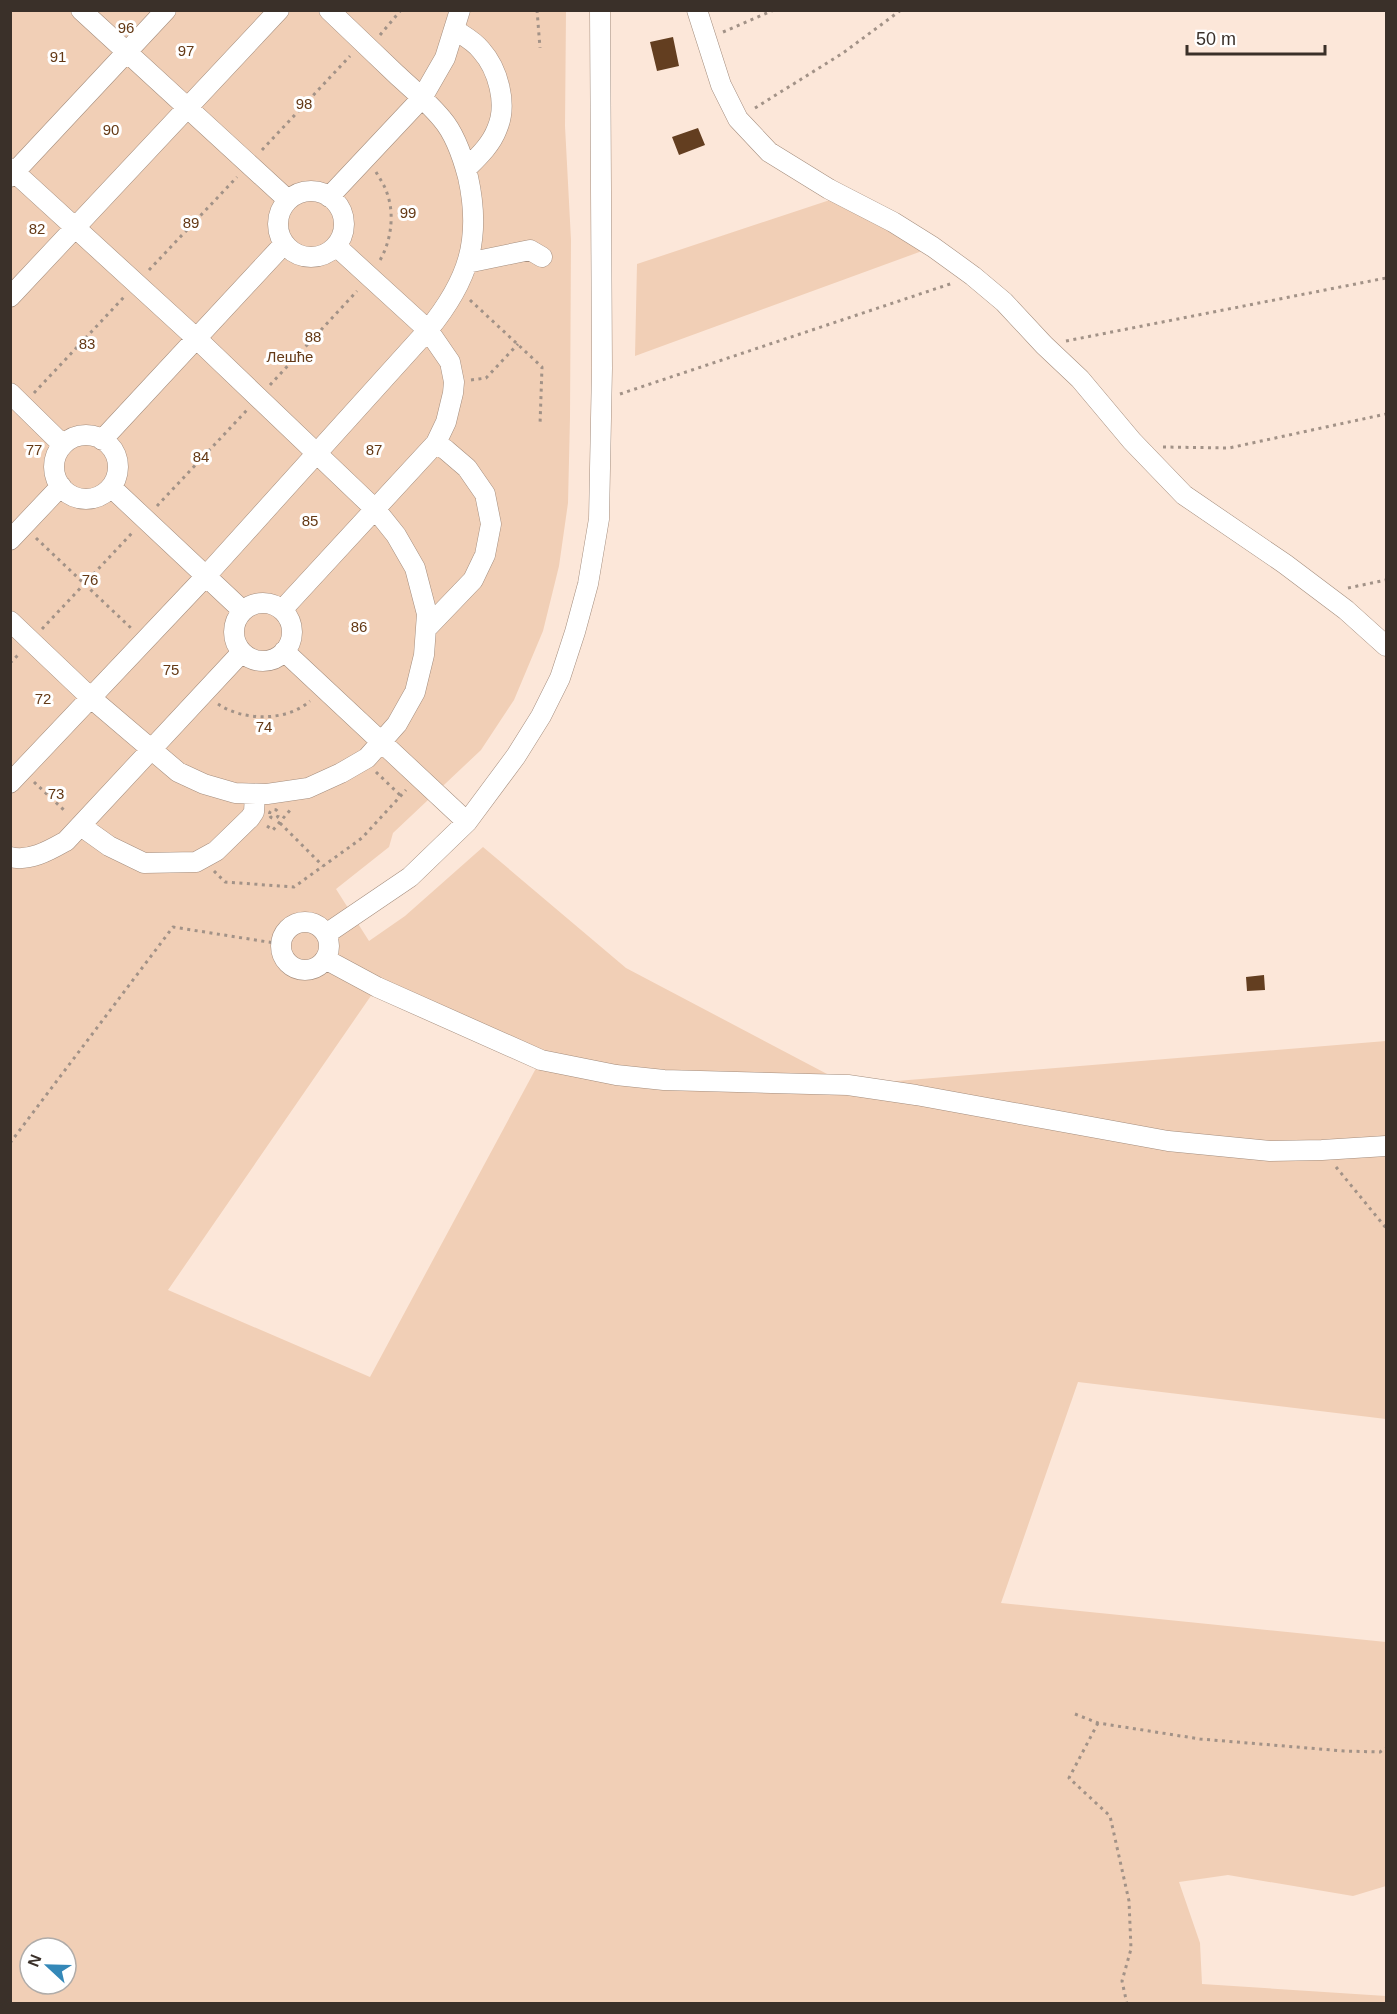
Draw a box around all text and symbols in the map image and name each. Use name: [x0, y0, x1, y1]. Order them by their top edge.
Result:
scale bar: [1187, 18, 1325, 56]
park label: 96: [118, 19, 134, 36]
text: 50 m: [1196, 29, 1236, 49]
park label: 97: [178, 42, 194, 59]
park label: 91: [50, 48, 66, 65]
park label: 98: [296, 95, 312, 112]
park label: 90: [103, 121, 119, 138]
park label: 99: [400, 204, 416, 221]
park label: 89: [183, 214, 199, 231]
park label: 82: [29, 220, 45, 237]
park label: 88: [305, 328, 321, 345]
park label: 83: [79, 335, 95, 352]
park label: Лешће: [267, 348, 313, 365]
park label: 77: [26, 441, 42, 458]
park label: 87: [366, 441, 382, 458]
park label: 84: [193, 448, 209, 465]
park label: 85: [302, 512, 318, 529]
park label: 76: [82, 571, 98, 588]
park label: 86: [351, 618, 367, 635]
park label: 75: [163, 661, 179, 678]
park label: 72: [35, 690, 51, 707]
park label: 74: [256, 718, 272, 735]
park label: 73: [48, 785, 64, 802]
north arrow: [18, 1936, 78, 1996]
text: N: [25, 1952, 45, 1969]

